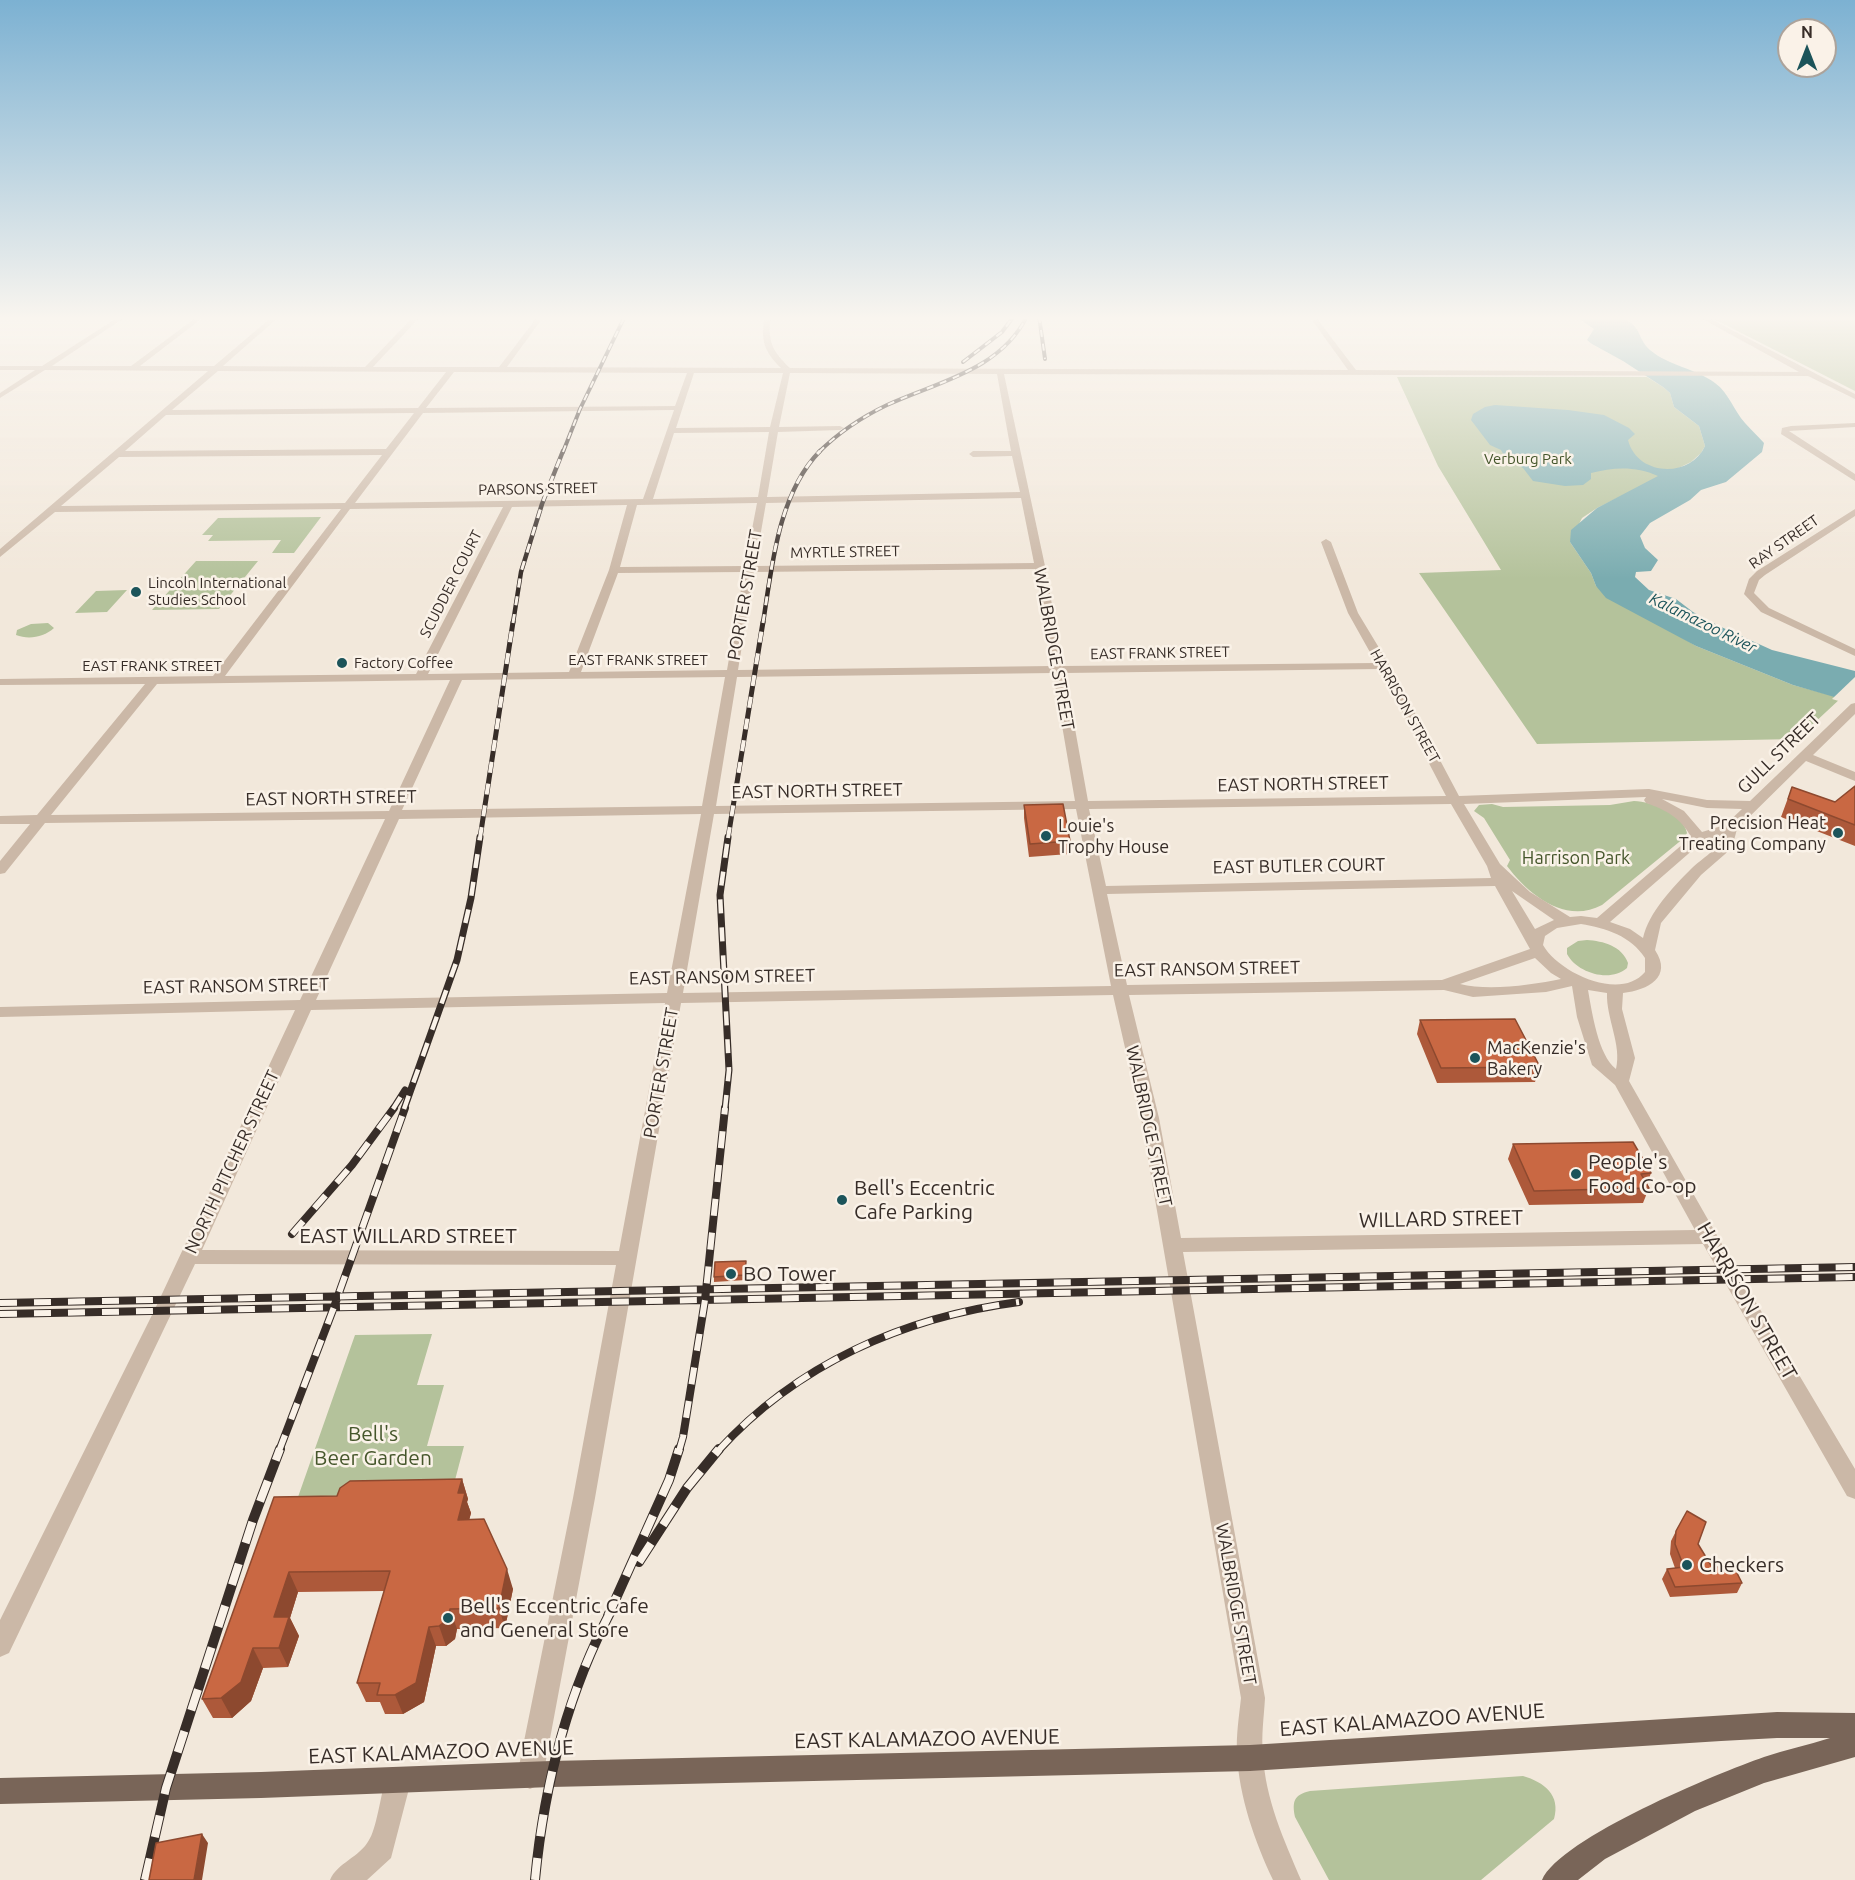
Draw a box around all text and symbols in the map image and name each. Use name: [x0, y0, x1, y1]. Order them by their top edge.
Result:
north arrow: [1777, 18, 1837, 78]
text: N: [1801, 23, 1813, 41]
park label: Verburg Park: [1484, 450, 1572, 468]
street label: PARSONS STREET: [478, 479, 598, 499]
street label: RAY STREET: [1746, 511, 1822, 573]
street label: SCUDDER COURT: [416, 527, 486, 641]
street label: PORTER STREET: [723, 528, 767, 662]
street label: MYRTLE STREET: [790, 542, 900, 562]
street label: WALBRIDGE STREET: [1029, 566, 1079, 732]
place label: Lincoln International Studies School: [148, 574, 287, 609]
marker: Lincoln International Studies School: [129, 585, 143, 599]
water label: Kalamazoo River: [1646, 589, 1760, 657]
street label: EAST FRANK STREET: [1090, 643, 1230, 663]
street label: HARRISON STREET: [1366, 646, 1444, 766]
street label: EAST FRANK STREET: [568, 651, 708, 669]
place label: Factory Coffee: [354, 654, 453, 672]
marker: Factory Coffee: [335, 656, 349, 670]
street label: EAST FRANK STREET: [82, 657, 222, 675]
street label: GULL STREET: [1733, 708, 1825, 798]
street label: EAST NORTH STREET: [1217, 772, 1389, 796]
street label: EAST NORTH STREET: [731, 779, 903, 803]
street label: EAST NORTH STREET: [245, 786, 417, 810]
place label: Precision Heat Treating Company: [1679, 812, 1826, 854]
place label: Louie's Trophy House: [1058, 815, 1169, 858]
marker: Precision Heat Treating Company: [1831, 826, 1845, 840]
marker: Louie's Trophy House: [1039, 829, 1053, 843]
park label: Harrison Park: [1522, 847, 1630, 869]
street label: EAST BUTLER COURT: [1213, 854, 1385, 878]
street label: EAST RANSOM STREET: [1114, 957, 1300, 981]
street label: EAST RANSOM STREET: [629, 965, 815, 989]
street label: EAST RANSOM STREET: [143, 974, 329, 998]
street label: PORTER STREET: [639, 1006, 683, 1140]
place label: MacKenzie's Bakery: [1487, 1037, 1586, 1080]
street label: WALBRIDGE STREET: [1121, 1043, 1177, 1209]
marker: MacKenzie's Bakery: [1468, 1051, 1482, 1065]
street label: NORTH PITCHER STREET: [180, 1067, 284, 1257]
place label: People's Food Co-op: [1588, 1149, 1697, 1199]
marker: People's Food Co-op: [1569, 1167, 1583, 1181]
place label: Bell's Eccentric Cafe Parking: [854, 1175, 995, 1225]
marker: Bell's Eccentric Cafe Parking: [835, 1193, 849, 1207]
street label: WILLARD STREET: [1359, 1205, 1523, 1233]
street label: HARRISON STREET: [1692, 1218, 1802, 1384]
street label: EAST WILLARD STREET: [299, 1223, 517, 1249]
place label: BO Tower: [743, 1261, 836, 1287]
marker: BO Tower: [724, 1267, 738, 1281]
park label: Bell's Beer Garden: [314, 1421, 432, 1471]
street label: WALBRIDGE STREET: [1211, 1521, 1261, 1687]
place label: Checkers: [1699, 1552, 1784, 1578]
marker: Checkers: [1680, 1558, 1694, 1572]
place label: Bell's Eccentric Cafe and General Store: [460, 1593, 649, 1643]
marker: Bell's Eccentric Cafe and General Store: [441, 1611, 455, 1625]
street label: EAST KALAMAZOO AVENUE: [1279, 1698, 1545, 1742]
street label: EAST KALAMAZOO AVENUE: [794, 1724, 1060, 1754]
street label: EAST KALAMAZOO AVENUE: [308, 1735, 574, 1769]

